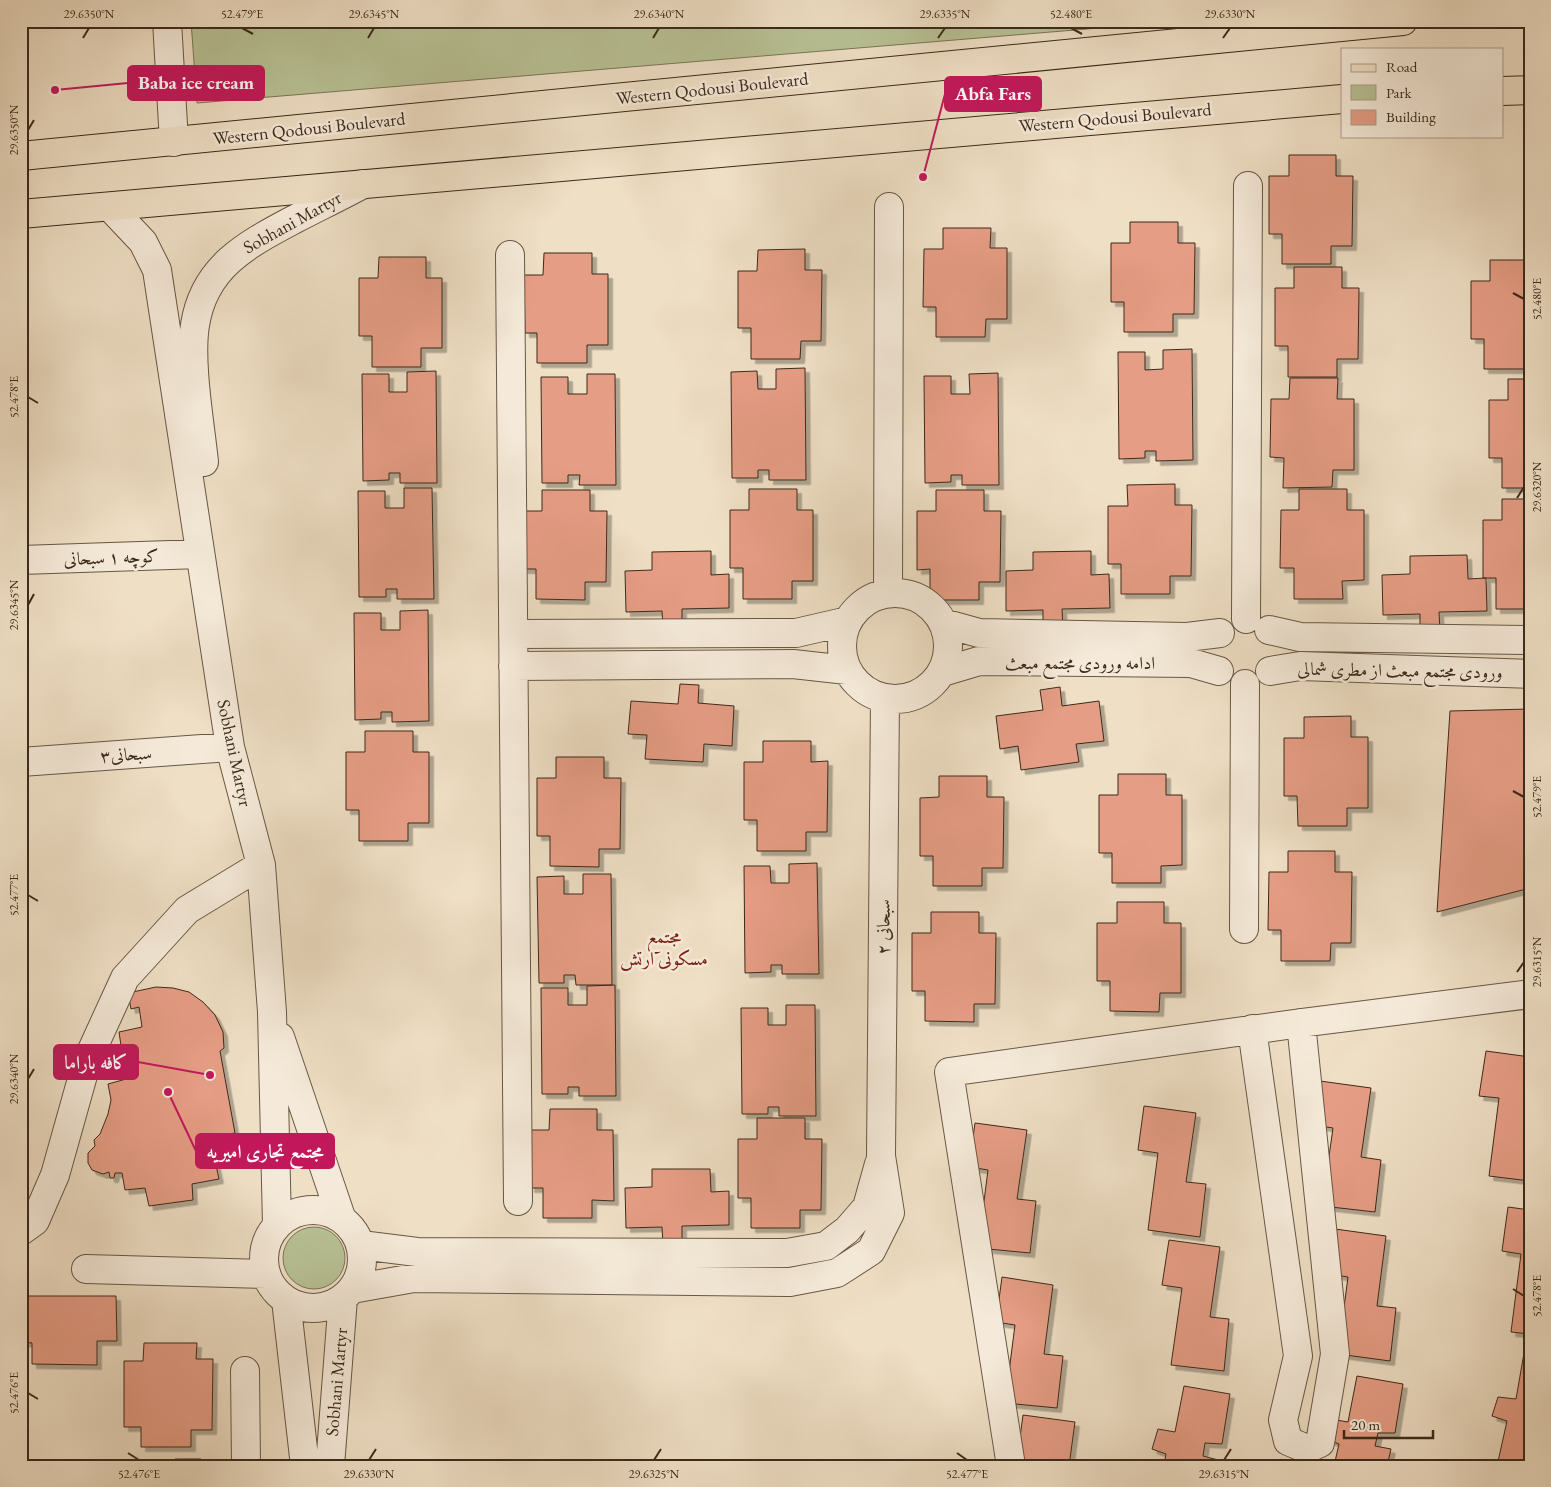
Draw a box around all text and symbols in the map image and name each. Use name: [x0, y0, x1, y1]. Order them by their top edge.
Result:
text: 29.6350°N: [64, 6, 115, 22]
text: 52.479°E: [221, 6, 263, 22]
text: 29.6345°N: [349, 6, 400, 22]
text: 29.6340°N: [634, 6, 685, 22]
text: 29.6335°N: [920, 6, 971, 22]
text: 52.480°E: [1050, 6, 1092, 22]
text: 29.6330°N: [1205, 6, 1256, 22]
legend: [1341, 48, 1504, 138]
text: Road: [1386, 57, 1418, 76]
callout: Baba ice cream: [128, 66, 264, 100]
street label: Western Qodousi Boulevard: [615, 66, 810, 110]
text: Baba ice cream: [138, 70, 255, 95]
callout: Abfa Fars: [945, 77, 1041, 111]
text: Abfa Fars: [954, 81, 1031, 106]
text: Park: [1386, 83, 1413, 102]
street label: Western Qodousi Boulevard: [1018, 97, 1213, 137]
text: 29.6350°N: [6, 104, 22, 155]
street label: Western Qodousi Boulevard: [212, 106, 407, 150]
text: Building: [1386, 107, 1436, 126]
street label: Sobhani Martyr: [239, 186, 345, 258]
text: 52.480°E: [1529, 278, 1545, 320]
text: 52.478°E: [6, 376, 22, 418]
text: 29.6320°N: [1529, 461, 1545, 512]
street label: کوچه ۱ سبحانی: [63, 544, 159, 572]
text: 29.6345°N: [6, 579, 22, 630]
street label: ادامه ورودی مجتمع مبعث: [1005, 651, 1155, 679]
street label: ورودی مجتمع مبعث از مطری شمالی: [1297, 657, 1503, 688]
street label: Sobhani Martyr: [212, 697, 258, 809]
street label: سبحانی۳: [99, 741, 153, 767]
text: 52.479°E: [1529, 776, 1545, 818]
text: 52.477°E: [6, 874, 22, 916]
street label: سبحانی ۲: [871, 899, 895, 955]
district label: مجتمع مسکونی ارتش: [620, 924, 708, 972]
text: 29.6315°N: [1529, 936, 1545, 987]
callout: کافه باراما: [54, 1045, 138, 1079]
text: کافه باراما: [64, 1050, 128, 1075]
text: 29.6340°N: [6, 1053, 22, 1104]
callout: مجتمع تجاری امیریه: [196, 1134, 334, 1168]
text: مجتمع تجاری امیریه: [206, 1139, 324, 1169]
text: 52.478°E: [1529, 1275, 1545, 1317]
street label: Sobhani Martyr: [320, 1327, 352, 1437]
text: 52.476°E: [6, 1372, 22, 1414]
scale bar: [1344, 1407, 1432, 1439]
text: 20 m: [1351, 1415, 1380, 1434]
text: 52.476°E: [118, 1466, 160, 1482]
text: 29.6330°N: [344, 1466, 395, 1482]
text: 29.6325°N: [629, 1466, 680, 1482]
text: 52.477°E: [946, 1466, 988, 1482]
text: 29.6315°N: [1199, 1466, 1250, 1482]

